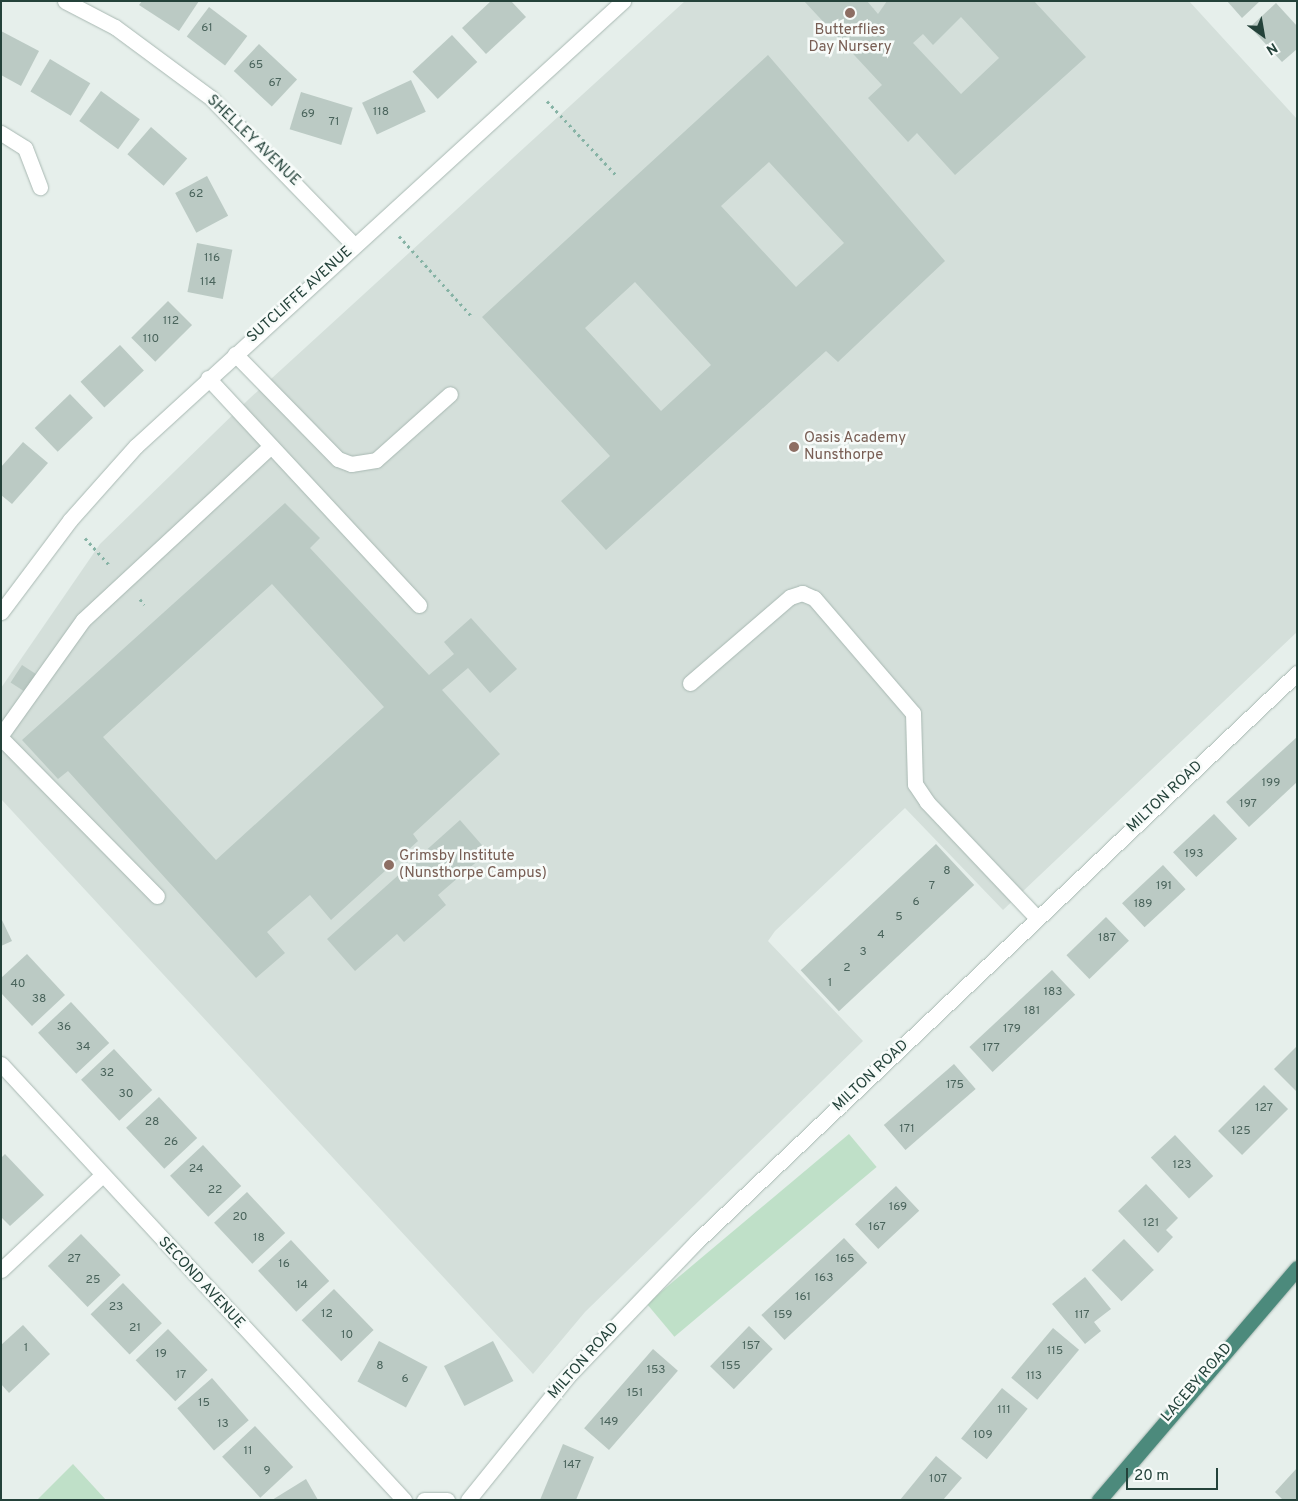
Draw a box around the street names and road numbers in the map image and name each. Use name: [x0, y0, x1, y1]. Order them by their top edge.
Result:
street label: SHELLEY AVENUE: [202, 91, 304, 191]
street label: SUTCLIFFE AVENUE: [243, 243, 357, 347]
street label: MILTON ROAD: [1123, 757, 1207, 837]
street label: MILTON ROAD: [829, 1036, 913, 1116]
street label: SECOND AVENUE: [154, 1233, 248, 1333]
street label: MILTON ROAD: [545, 1319, 623, 1403]
street label: LACEBY ROAD: [1158, 1340, 1236, 1426]

